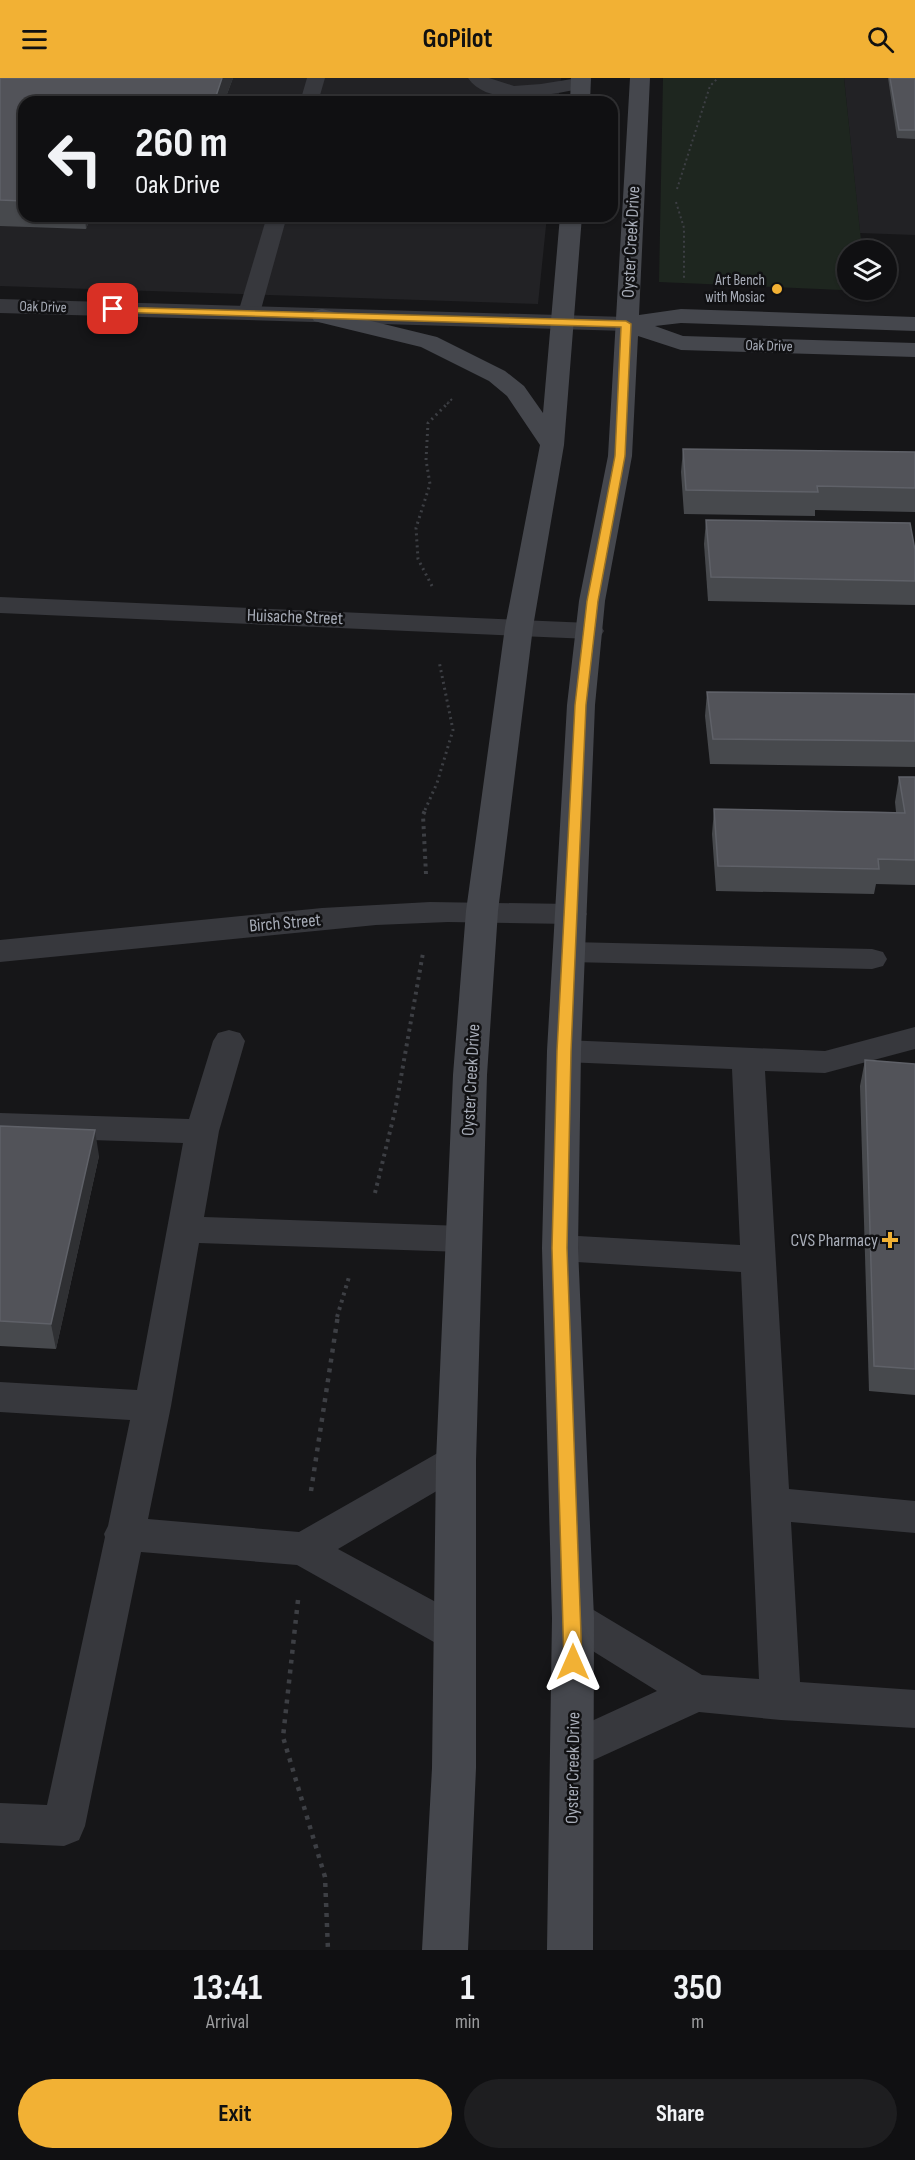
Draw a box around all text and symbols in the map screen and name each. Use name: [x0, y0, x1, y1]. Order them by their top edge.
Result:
icon: menu: [18, 23, 51, 56]
text: GoPilot: [423, 23, 492, 55]
icon: search: [864, 23, 897, 56]
text: 260 m: [135, 118, 228, 169]
icon: left: [36, 120, 114, 198]
text: Oak Drive: [135, 169, 220, 201]
street label: Oyster Creek Drive: [618, 185, 644, 299]
map controls: [837, 240, 897, 300]
button: layers: [837, 240, 897, 300]
place label: Art Bench with Mosiac: [705, 271, 765, 307]
marker: Art Bench with Mosiac: [770, 282, 784, 296]
pin: [87, 283, 138, 334]
icon: arrive: [96, 292, 129, 325]
street label: Oak Drive: [19, 297, 67, 317]
street label: Oak Drive: [745, 336, 793, 356]
street label: Huisache Street: [246, 605, 344, 629]
street label: Birch Street: [248, 909, 322, 937]
street label: Oyster Creek Drive: [458, 1023, 484, 1137]
place label: CVS Pharmacy: [791, 1230, 878, 1251]
marker: CVS Pharmacy: [883, 1233, 897, 1247]
position arrow: [541, 1630, 605, 1694]
street label: Oyster Creek Drive: [562, 1712, 584, 1824]
text: 13:41: [193, 1967, 262, 2010]
text: 1: [460, 1967, 475, 2010]
text: 350: [673, 1967, 722, 2010]
text: Arrival: [206, 2010, 249, 2034]
text: min: [455, 2010, 480, 2034]
text: m: [691, 2010, 704, 2034]
button: Exit: [18, 2079, 452, 2148]
button: Share: [464, 2079, 897, 2148]

